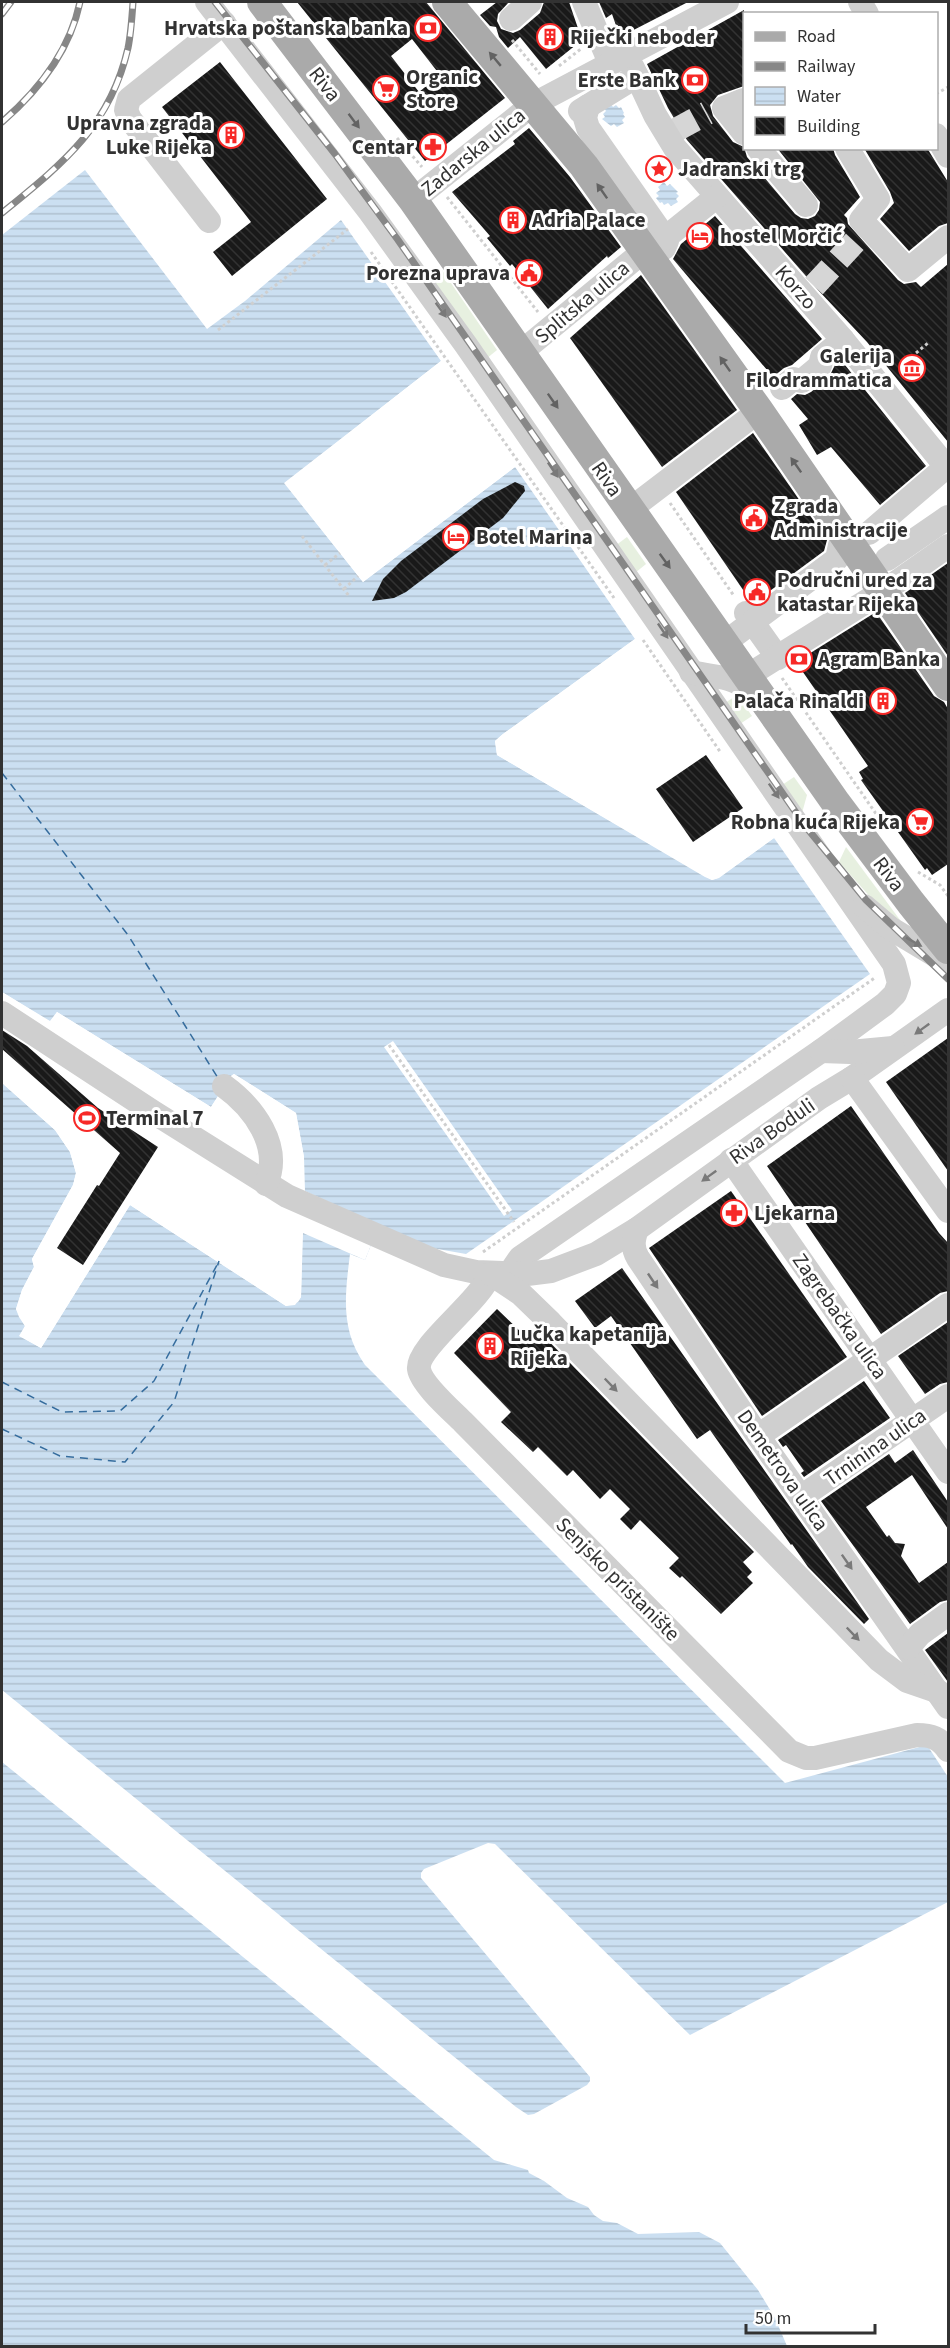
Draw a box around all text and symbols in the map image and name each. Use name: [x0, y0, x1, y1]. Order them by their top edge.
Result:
legend: [743, 12, 938, 150]
place label: Hrvatska poštanska banka: [164, 13, 408, 43]
bank icon: Hrvatska poštanska banka: [413, 13, 443, 43]
building icon: Riječki neboder: [535, 22, 565, 52]
place label: Riječki neboder: [570, 22, 715, 52]
text: Road: [797, 24, 836, 49]
one-way arrow: [489, 52, 502, 67]
text: Railway: [797, 54, 856, 79]
street label: Riva: [302, 60, 348, 108]
place label: Organic Store: [406, 62, 478, 116]
place label: Erste Bank: [577, 65, 676, 95]
bank icon: Erste Bank: [680, 65, 710, 95]
supermarket icon: Organic Store: [371, 74, 401, 104]
text: Water: [797, 84, 841, 109]
street label: Zadarska ulica: [414, 100, 532, 204]
place label: Upravna zgrada Luke Rijeka: [66, 108, 212, 162]
one-way arrow: [347, 114, 359, 129]
text: Building: [797, 114, 860, 139]
building icon: Upravna zgrada Luke Rijeka: [216, 120, 246, 150]
place label: Centar: [352, 132, 415, 162]
pharmacy icon: Centar: [418, 132, 448, 162]
place icon: Jadranski trg: [644, 154, 674, 184]
place label: Jadranski trg: [678, 154, 801, 184]
one-way arrow: [597, 183, 608, 199]
building icon: Adria Palace: [498, 205, 528, 235]
place label: Adria Palace: [531, 205, 646, 235]
hotel icon: hostel Morčić: [685, 221, 715, 251]
place label: hostel Morčić: [720, 221, 843, 251]
street label: Splitska ulica: [528, 253, 636, 351]
place label: Porezna uprava: [366, 258, 510, 288]
public building icon: Porezna uprava: [514, 258, 544, 288]
street label: Korzo: [768, 258, 824, 316]
one-way arrow: [435, 302, 447, 318]
place label: Galerija Filodrammatica: [745, 341, 892, 395]
museum icon: Galerija Filodrammatica: [897, 353, 927, 383]
one-way arrow: [719, 356, 731, 372]
one-way arrow: [547, 393, 559, 409]
street label: Riva: [584, 455, 630, 503]
one-way arrow: [790, 458, 802, 474]
one-way arrow: [547, 461, 559, 477]
place label: Zgrada Administracije: [773, 491, 908, 545]
public building icon: Zgrada Administracije: [739, 503, 769, 533]
hotel icon: Botel Marina: [441, 522, 471, 552]
place label: Botel Marina: [476, 522, 593, 552]
one-way arrow: [659, 552, 671, 568]
place label: Područni ured za katastar Rijeka: [777, 565, 933, 619]
public building icon: Područni ured za katastar Rijeka: [742, 577, 772, 607]
one-way arrow: [657, 622, 669, 638]
bank icon: Agram Banka: [784, 644, 814, 674]
place label: Agram Banka: [817, 644, 940, 674]
place label: Palača Rinaldi: [734, 686, 864, 716]
building icon: Palača Rinaldi: [868, 686, 898, 716]
one-way arrow: [768, 783, 780, 799]
place label: Robna kuća Rijeka: [731, 807, 900, 837]
supermarket icon: Robna kuća Rijeka: [905, 807, 935, 837]
street label: Riva: [866, 850, 912, 898]
one-way arrow: [906, 937, 923, 947]
one-way arrow: [914, 1023, 930, 1035]
street label: Riva Boduli: [723, 1090, 821, 1172]
sports icon: Terminal 7: [72, 1103, 102, 1133]
place label: Terminal 7: [106, 1103, 203, 1133]
one-way arrow: [701, 1170, 717, 1182]
pharmacy icon: Ljekarna: [719, 1198, 749, 1228]
place label: Ljekarna: [754, 1198, 835, 1228]
street label: Zagrebačka ulica: [785, 1247, 895, 1385]
one-way arrow: [647, 1272, 659, 1288]
place label: Lučka kapetanija Rijeka: [510, 1319, 667, 1373]
building icon: Lučka kapetanija Rijeka: [475, 1331, 505, 1361]
one-way arrow: [604, 1377, 618, 1392]
street label: Trninina ulica: [818, 1401, 932, 1493]
street label: Demetrova ulica: [730, 1403, 836, 1537]
street label: Senjsko pristanište: [549, 1510, 687, 1648]
one-way arrow: [841, 1554, 853, 1570]
one-way arrow: [846, 1627, 860, 1641]
scale bar: [746, 2297, 875, 2335]
text: 50 m: [755, 2306, 791, 2331]

